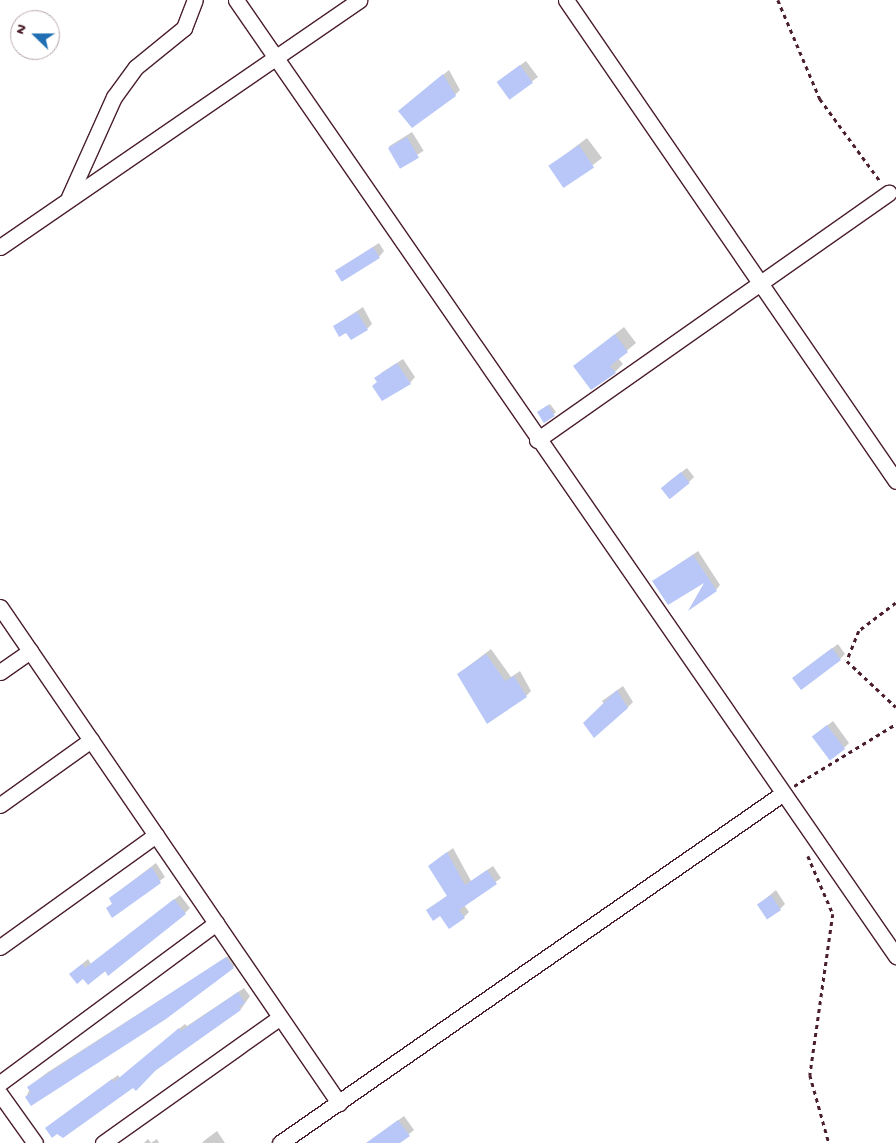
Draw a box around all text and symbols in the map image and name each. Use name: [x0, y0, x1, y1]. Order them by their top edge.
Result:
north arrow: [10, 10, 60, 60]
text: N: [12, 22, 31, 37]

